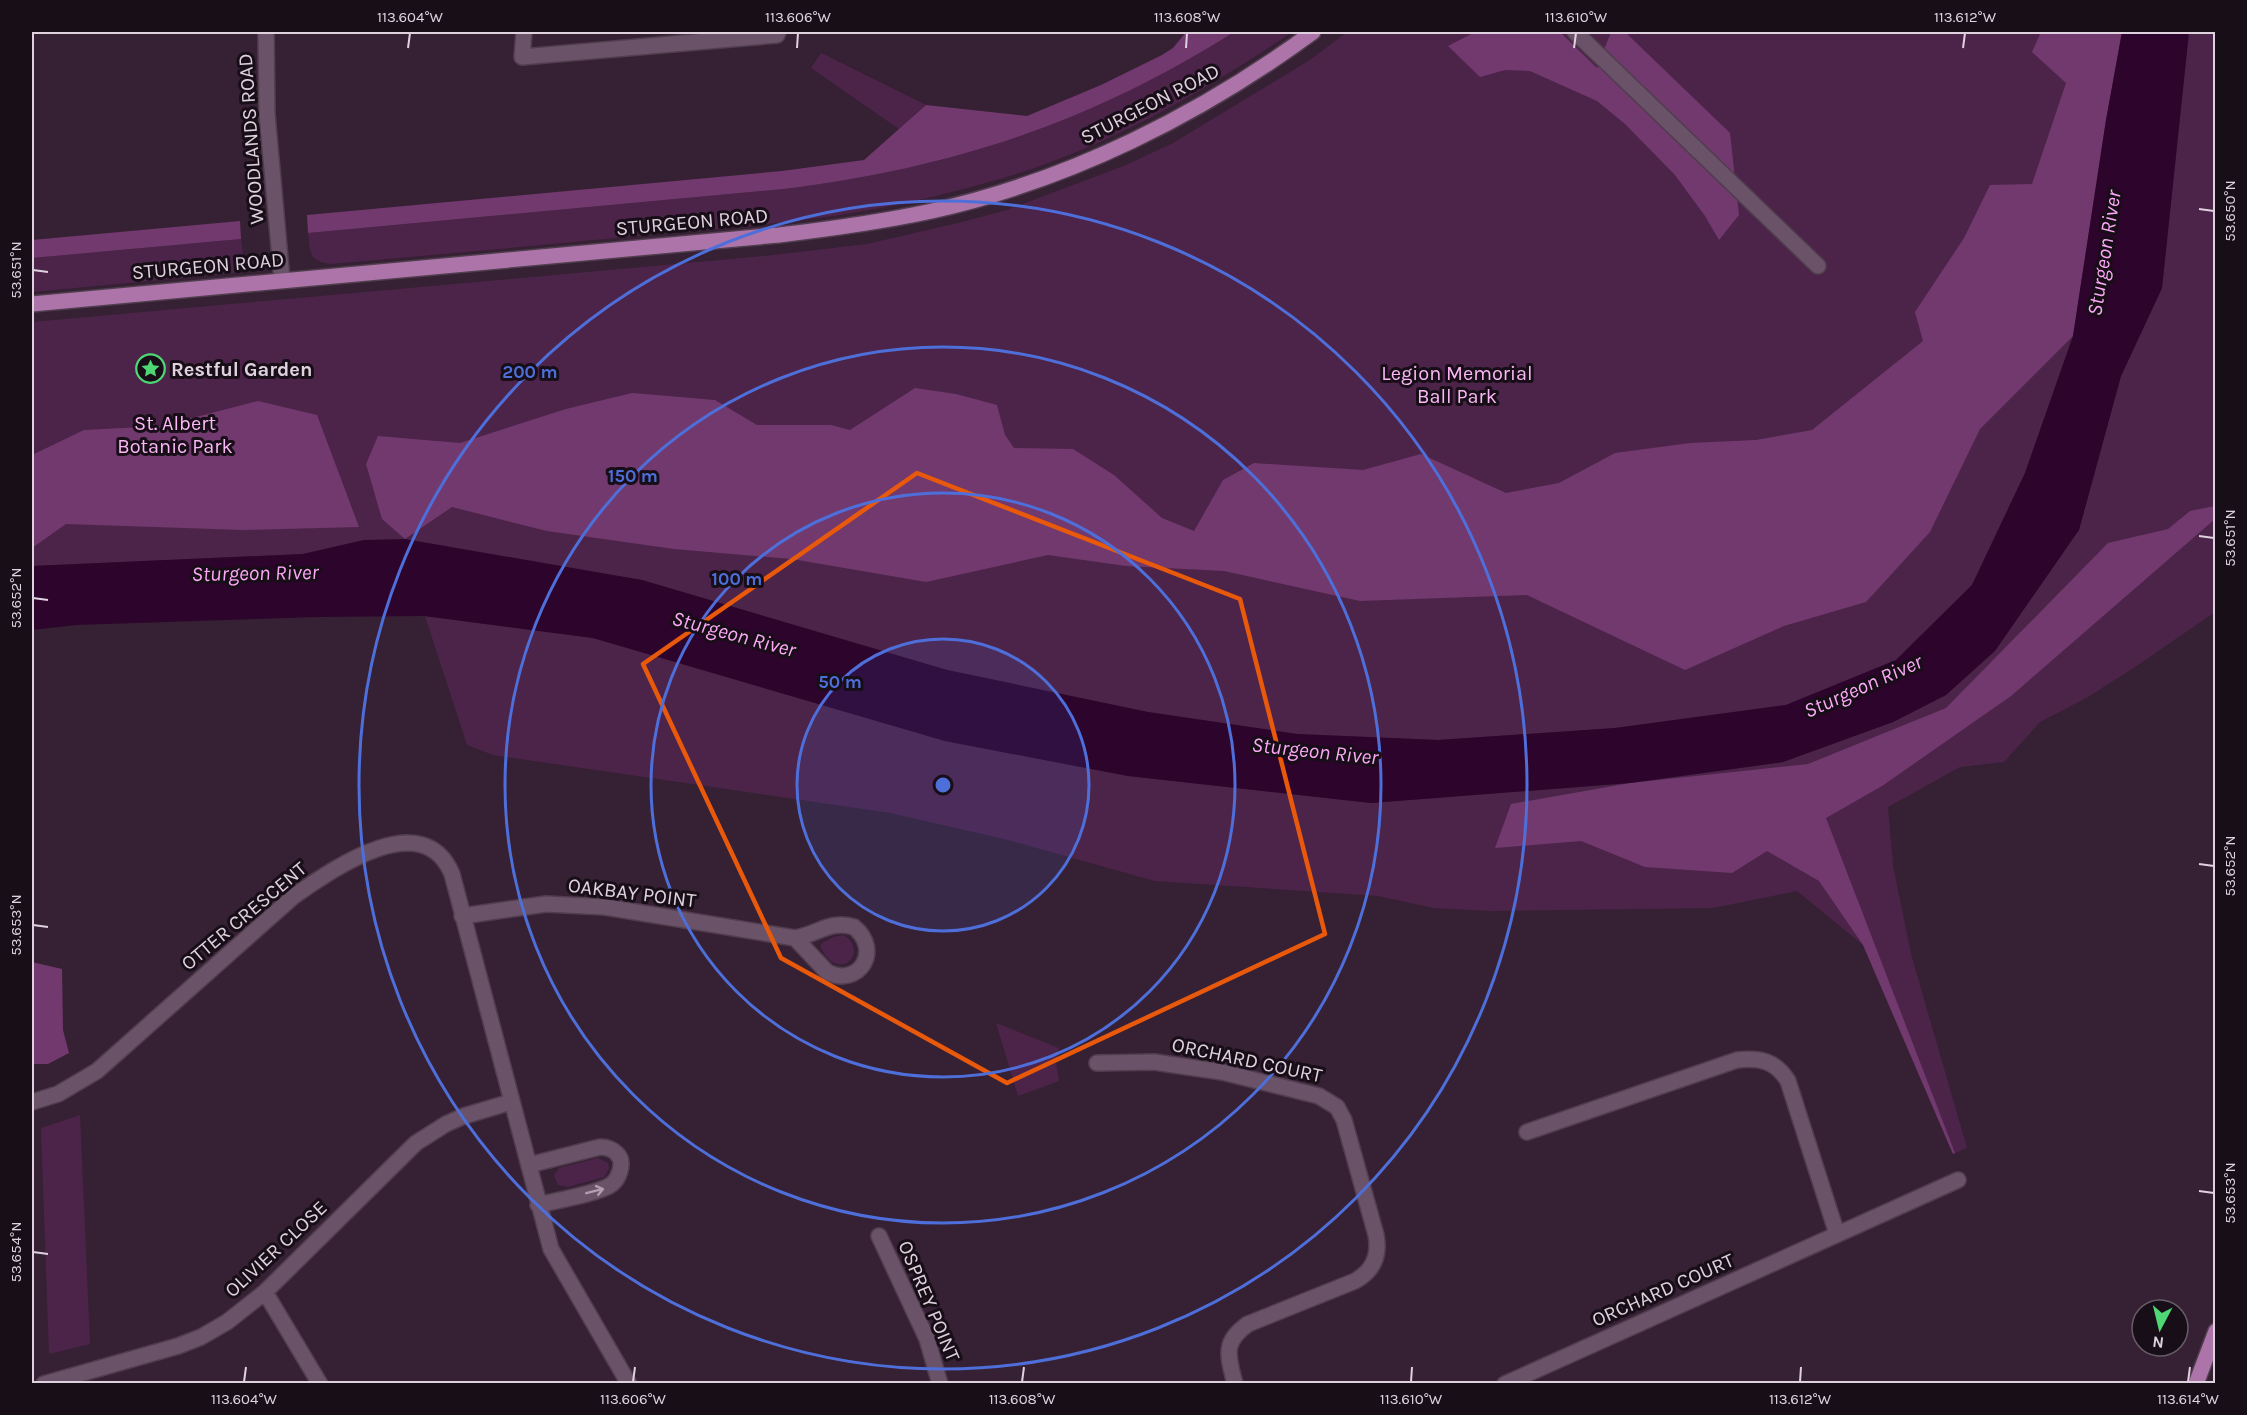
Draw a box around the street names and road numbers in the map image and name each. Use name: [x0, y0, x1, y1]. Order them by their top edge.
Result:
street label: WOODLANDS ROAD: [234, 53, 268, 225]
street label: STURGEON ROAD: [1077, 59, 1223, 149]
street label: STURGEON ROAD: [615, 204, 769, 240]
street label: STURGEON ROAD: [131, 248, 285, 284]
street label: OTTER CRESCENT: [177, 857, 311, 975]
street label: OAKBAY POINT: [567, 874, 697, 912]
street label: ORCHARD COURT: [1170, 1033, 1324, 1087]
street label: OLIVIER CLOSE: [220, 1196, 332, 1302]
street label: OSPREY POINT: [893, 1237, 965, 1365]
street label: ORCHARD COURT: [1588, 1248, 1738, 1332]

